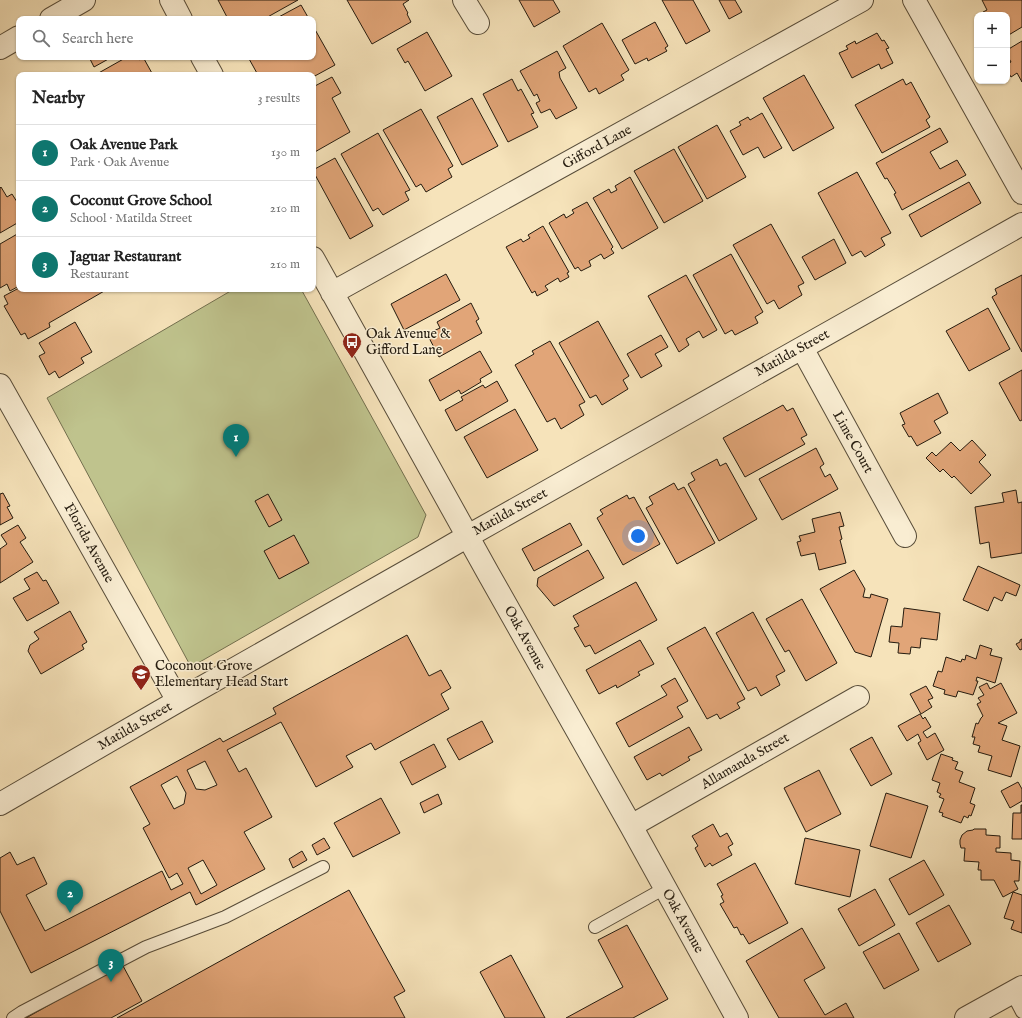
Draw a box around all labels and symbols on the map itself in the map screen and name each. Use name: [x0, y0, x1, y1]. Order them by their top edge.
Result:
street label: Gifford Lane: [559, 120, 635, 173]
place label: Oak Avenue & Gifford Lane: [366, 325, 451, 359]
street label: Matilda Street: [751, 325, 833, 381]
bus stop icon: Oak Avenue & Gifford Lane: [341, 331, 363, 359]
street label: Lime Court: [828, 408, 878, 477]
pin: 1: [223, 424, 249, 457]
street label: Matilda Street: [469, 484, 551, 540]
street label: Florida Avenue: [60, 500, 119, 586]
your location: [628, 526, 648, 546]
street label: Oak Avenue: [500, 603, 550, 674]
place label: Coconout Grove Elementary Head Start: [155, 657, 288, 691]
school or university icon: Coconout Grove Elementary Head Start: [130, 663, 152, 691]
street label: Matilda Street: [95, 697, 176, 755]
street label: Allamanda Street: [697, 728, 792, 794]
pin: 2: [57, 880, 83, 913]
street label: Oak Avenue: [658, 886, 708, 957]
pin: 3: [98, 949, 124, 982]

